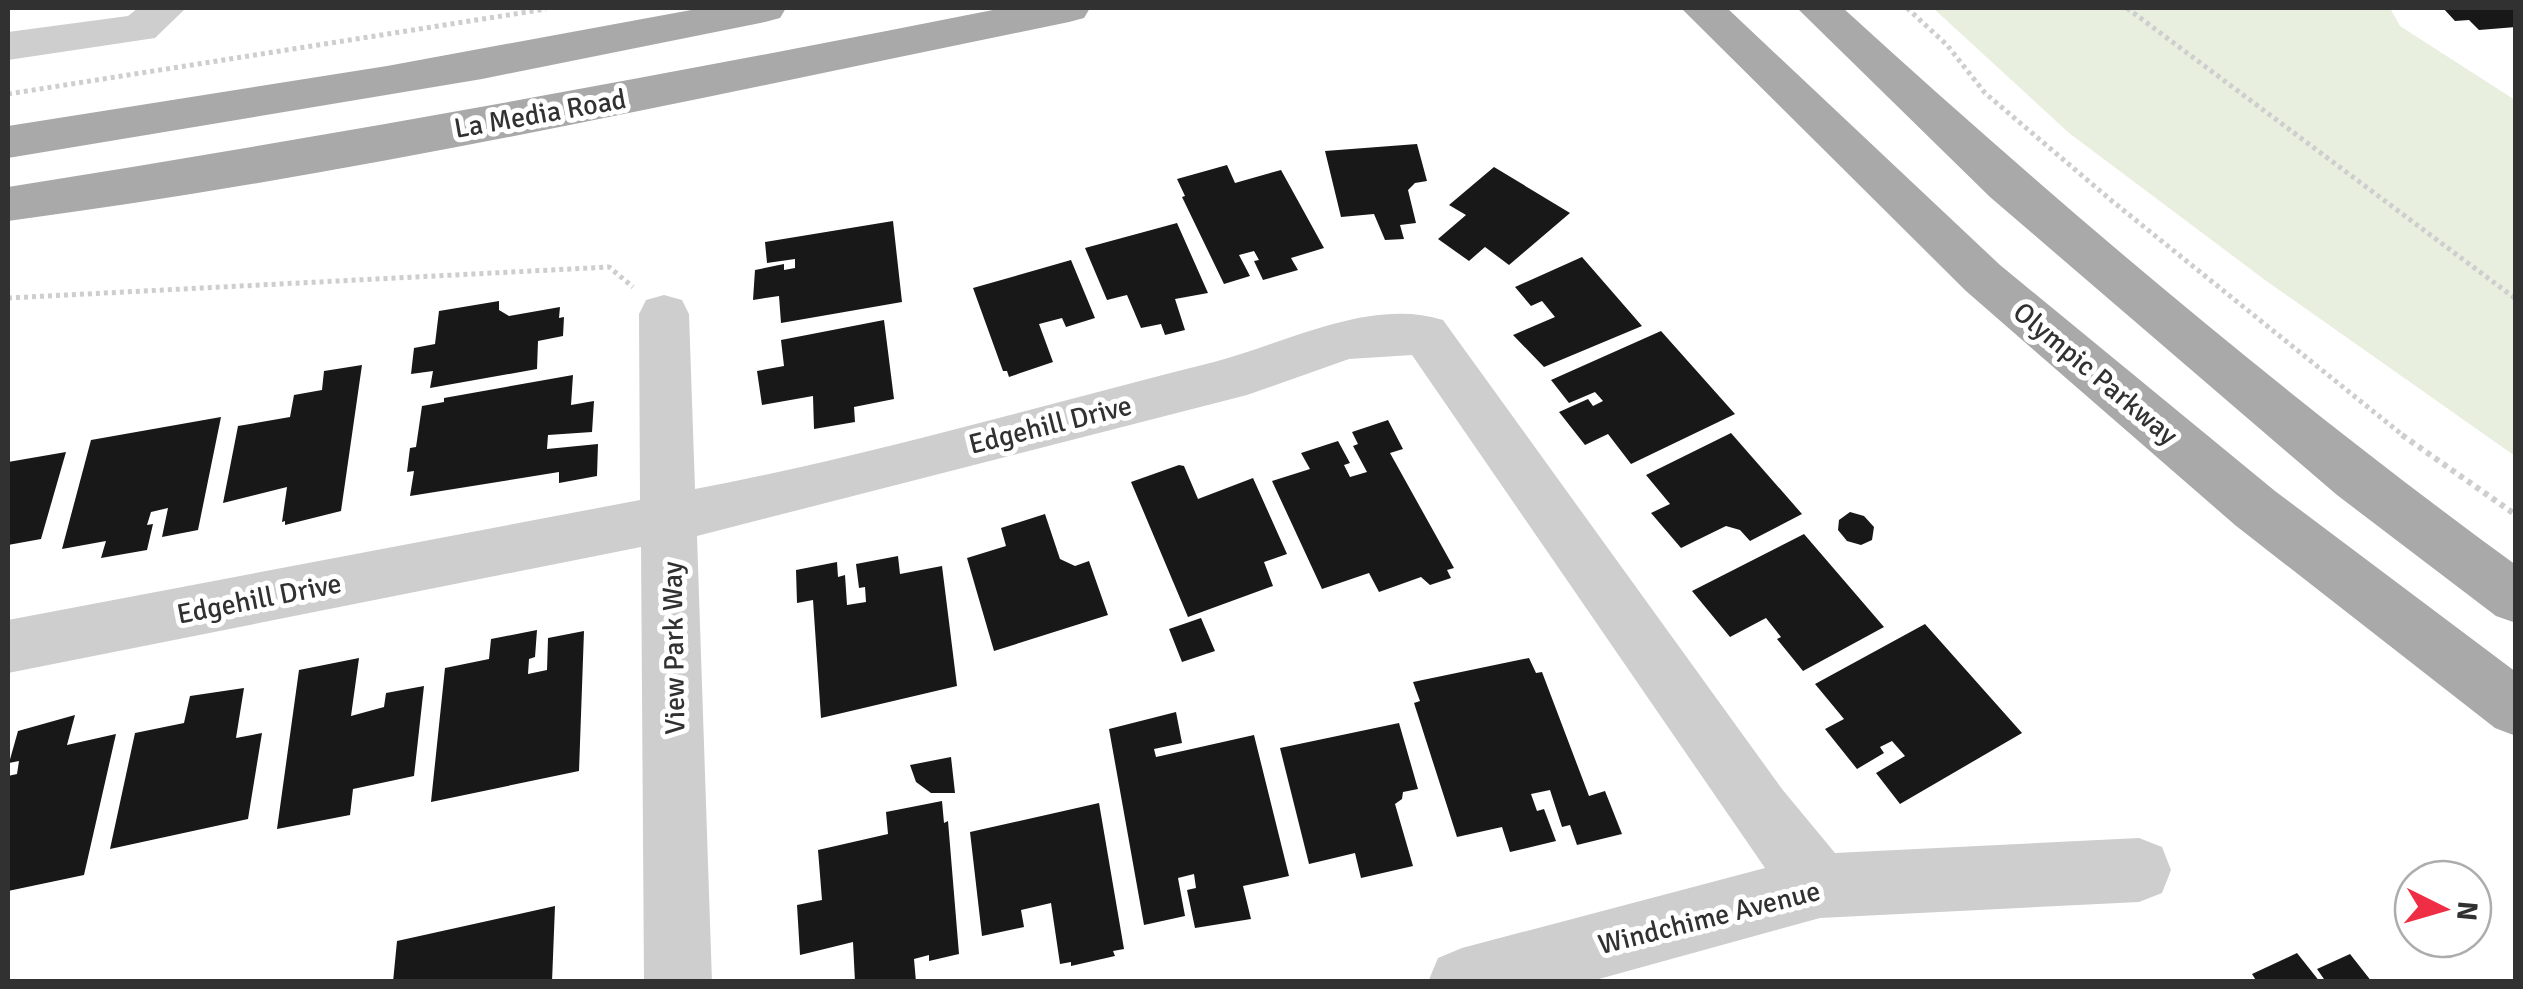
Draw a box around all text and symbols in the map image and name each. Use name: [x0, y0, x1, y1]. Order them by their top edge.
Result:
street label: La Media Road: [452, 82, 629, 146]
street label: Olympic Parkway: [2006, 295, 2184, 452]
street label: Edgehill Drive: [965, 388, 1135, 462]
street label: View Park Way: [655, 561, 693, 735]
street label: Edgehill Drive: [174, 566, 344, 632]
north arrow: [2393, 859, 2493, 959]
street label: Windchime Avenue: [1595, 874, 1824, 962]
text: N: [2449, 900, 2485, 922]

